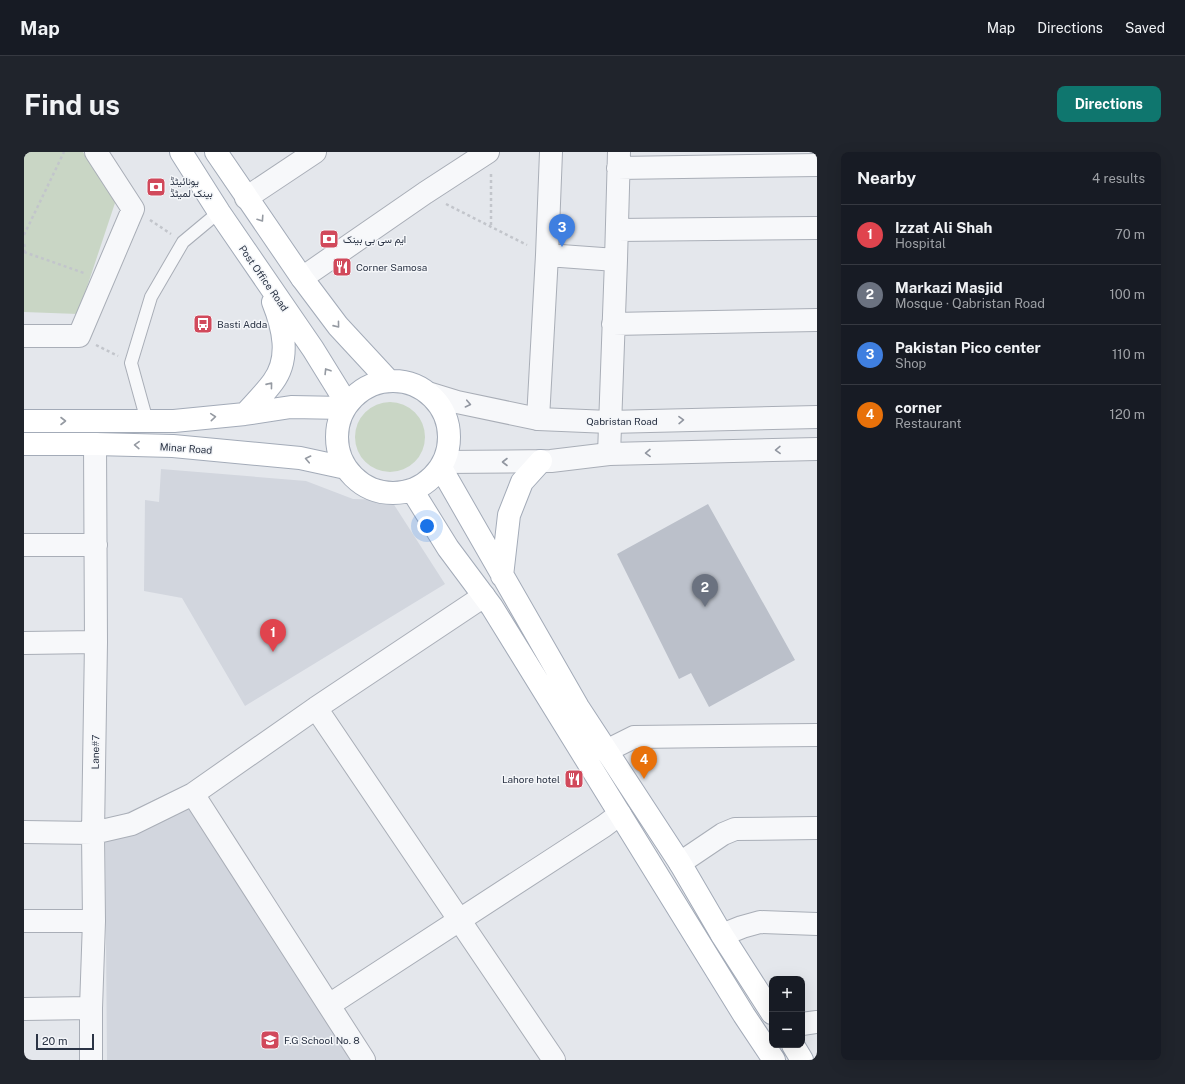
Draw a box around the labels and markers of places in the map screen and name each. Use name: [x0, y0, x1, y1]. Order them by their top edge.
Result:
place label: یونائیٹڈ بینک لمیٹڈ: [170, 175, 213, 200]
bank icon: یونائیٹڈ بینک لمیٹڈ: [145, 176, 167, 198]
pin: 3: [549, 214, 575, 247]
bank icon: ایم سی بی بینک: [318, 228, 340, 250]
place label: ایم سی بی بینک: [343, 233, 406, 246]
restaurant icon: Corner Samosa: [331, 256, 353, 278]
place label: Corner Samosa: [356, 261, 427, 273]
bus stop icon: Basti Adda: [192, 313, 214, 335]
place label: Basti Adda: [217, 318, 267, 330]
pin: 2: [692, 574, 718, 607]
pin: 1: [260, 619, 286, 652]
pin: 4: [631, 746, 657, 779]
restaurant icon: Lahore hotel: [563, 768, 585, 790]
place label: Lahore hotel: [502, 773, 560, 785]
school or university icon: F.G School No. 8: [259, 1029, 281, 1051]
place label: F.G School No. 8: [284, 1034, 360, 1046]

